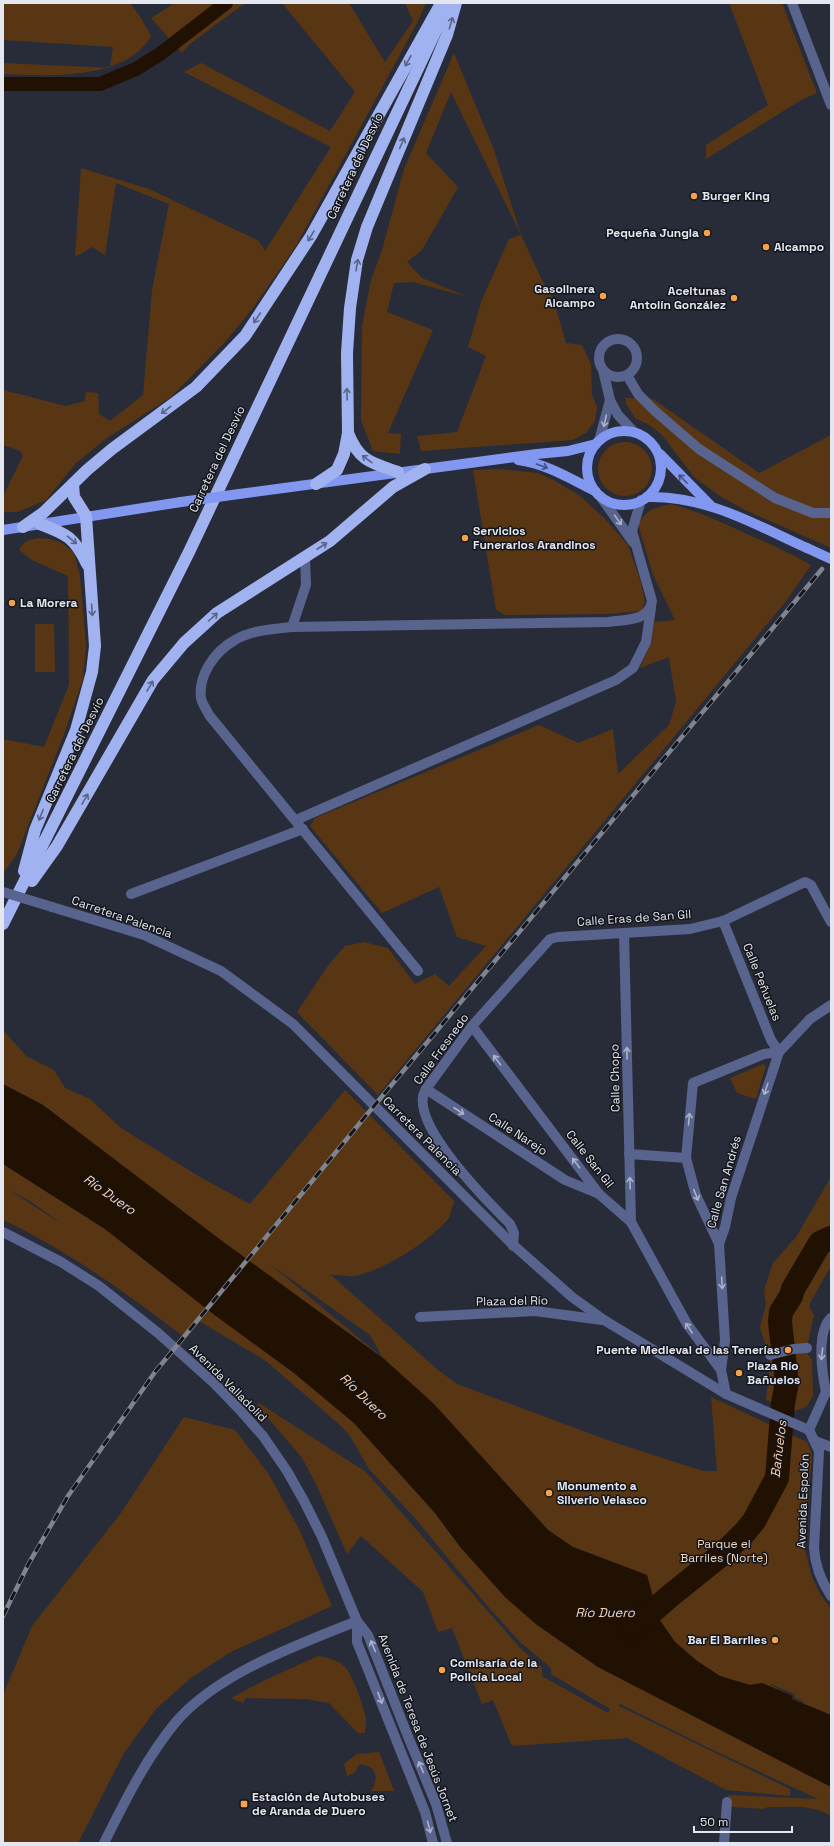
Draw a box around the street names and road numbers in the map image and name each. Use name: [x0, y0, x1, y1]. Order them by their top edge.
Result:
street label: Carretera del Desvío: [323, 110, 387, 222]
street label: Carretera del Desvío: [185, 403, 249, 515]
street label: Carretera del Desvío: [42, 694, 108, 806]
street label: Carretera Palencia: [70, 892, 175, 942]
street label: Calle Eras de San Gil: [576, 906, 692, 930]
street label: Calle Peñuelas: [739, 941, 785, 1023]
street label: Calle Fresnedo: [410, 1010, 472, 1088]
street label: Calle Chopo: [606, 1044, 624, 1112]
street label: Carretera Palencia: [379, 1093, 465, 1179]
street label: Calle Narejo: [485, 1109, 551, 1159]
street label: Calle San Gil: [562, 1127, 618, 1191]
street label: Calle San Andrés: [703, 1134, 745, 1230]
street label: Plaza del Río: [476, 1292, 548, 1310]
street label: Avenida Valladolid: [186, 1341, 270, 1425]
street label: Avenida Espolón: [793, 1453, 813, 1549]
street label: Avenida de Teresa de Jesús Jornet: [375, 1632, 461, 1824]

